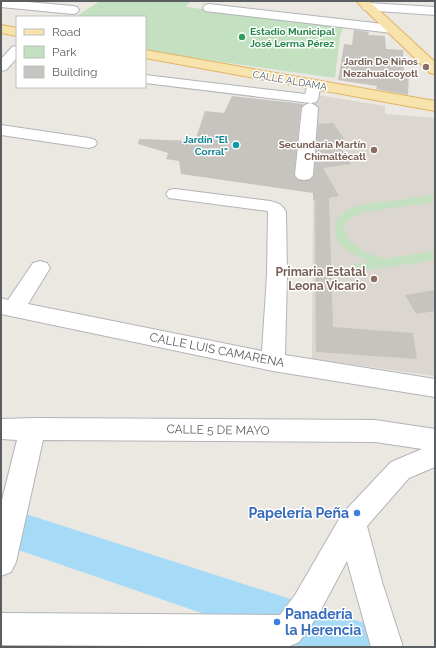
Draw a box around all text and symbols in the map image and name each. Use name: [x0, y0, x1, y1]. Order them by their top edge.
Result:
legend: [16, 16, 146, 88]
text: Road: [52, 25, 81, 39]
place label: Estadio Municipal José Lerma Pérez: [250, 26, 336, 49]
marker: Estadio Municipal José Lerma Pérez: [237, 32, 247, 42]
text: Park: [52, 45, 77, 59]
place label: Jardin De Niños Nezahualcoyotl: [343, 56, 419, 79]
marker: Jardin De Niños Nezahualcoyotl: [421, 62, 431, 72]
text: Building: [52, 65, 98, 79]
street label: CALLE ALDAMA: [252, 69, 328, 92]
place label: Jardín "El Corral": [183, 134, 229, 157]
place label: Secundaria Martín Chimaltécatl: [279, 139, 367, 162]
marker: Jardín "El Corral": [231, 140, 241, 150]
marker: Secundaria Martín Chimaltécatl: [369, 145, 379, 155]
place label: Primaria Estatal Leona Vicario: [275, 265, 366, 293]
marker: Primaria Estatal Leona Vicario: [369, 274, 379, 284]
street label: CALLE LUIS CAMARENA: [148, 330, 286, 370]
street label: CALLE 5 DE MAYO: [166, 422, 270, 438]
place label: Papelería Peña: [248, 505, 349, 521]
marker: Papelería Peña: [352, 508, 362, 518]
place label: Panadería la Herencia: [285, 606, 361, 638]
marker: Panadería la Herencia: [272, 617, 282, 627]

